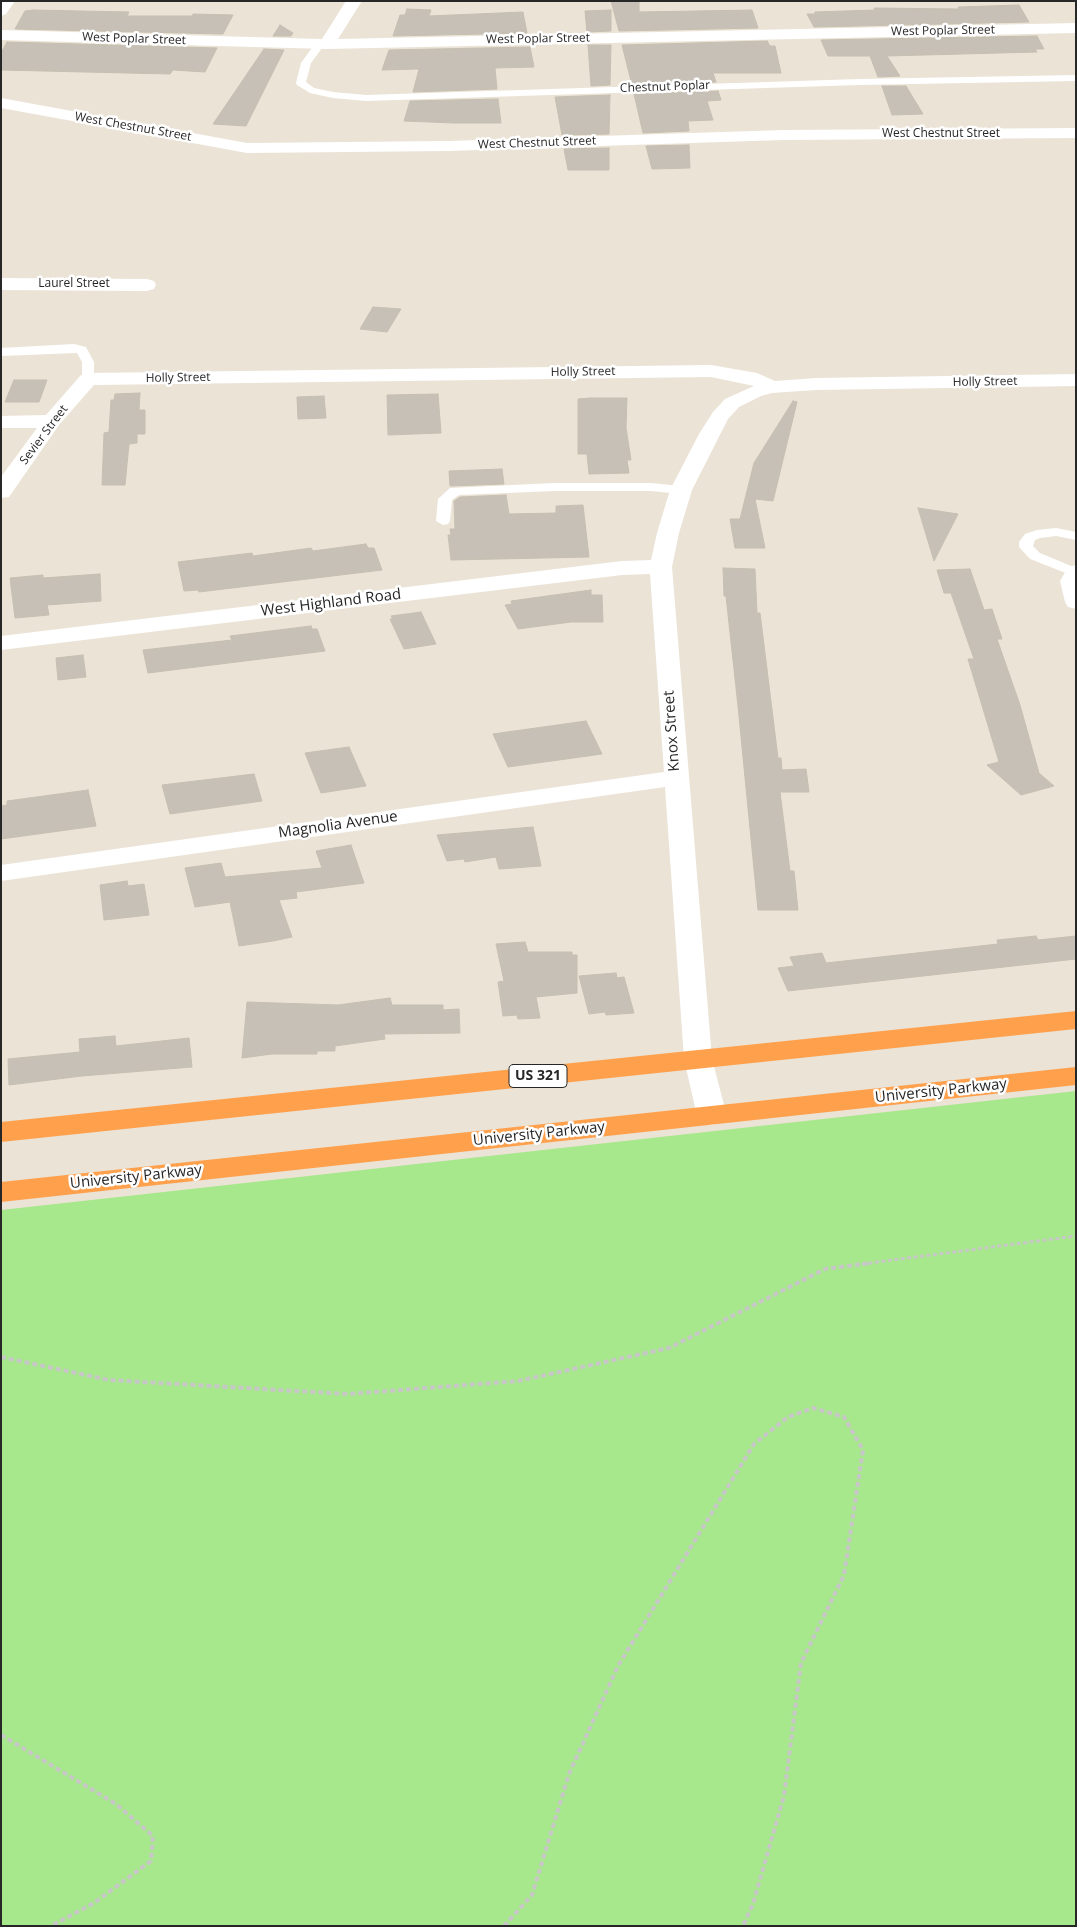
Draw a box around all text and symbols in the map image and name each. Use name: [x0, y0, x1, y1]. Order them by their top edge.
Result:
street label: West Poplar Street: [891, 23, 995, 39]
street label: West Poplar Street: [82, 30, 186, 48]
street label: West Poplar Street: [486, 31, 590, 47]
street label: Chestnut Poplar: [620, 78, 710, 96]
street label: West Chestnut Street: [74, 110, 192, 144]
street label: West Chestnut Street: [882, 127, 1000, 141]
street label: West Chestnut Street: [478, 134, 596, 152]
street label: Laurel Street: [38, 277, 110, 291]
street label: Holly Street: [550, 364, 616, 380]
street label: Holly Street: [145, 370, 211, 386]
street label: Holly Street: [952, 374, 1018, 390]
street label: Sevier Street: [17, 402, 71, 468]
street label: West Highland Road: [260, 585, 402, 621]
street label: Knox Street: [660, 690, 684, 772]
street label: Magnolia Avenue: [277, 808, 399, 842]
road number: US 321: [509, 1064, 567, 1088]
street label: University Parkway: [874, 1075, 1008, 1107]
street label: University Parkway: [472, 1118, 606, 1150]
street label: University Parkway: [69, 1161, 203, 1193]

